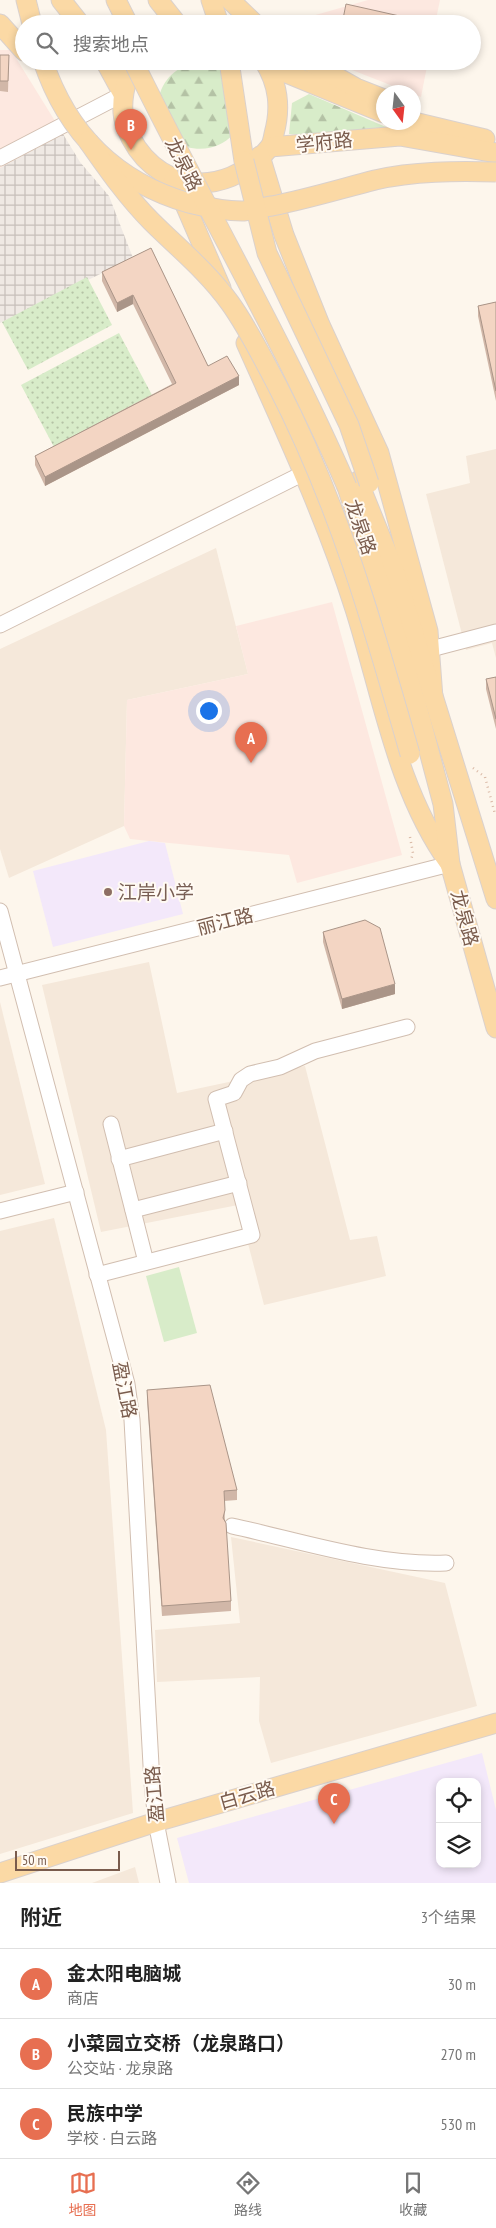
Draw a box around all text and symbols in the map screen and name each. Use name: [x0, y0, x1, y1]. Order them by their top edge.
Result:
search box: [15, 15, 481, 70]
icon: search: [33, 29, 61, 57]
text: 搜索地点: [73, 32, 149, 56]
north arrow: [376, 85, 421, 130]
pin: B: [115, 109, 147, 150]
street label: 学府路: [294, 127, 354, 157]
street label: 龙泉路: [160, 133, 208, 195]
street label: 龙泉路: [340, 496, 382, 558]
your location: [196, 698, 222, 724]
pin: A: [235, 722, 267, 763]
place label: 江岸小学: [118, 880, 194, 904]
marker: 江岸小学: [102, 886, 114, 898]
street label: 龙泉路: [446, 887, 484, 949]
street label: 丽江路: [194, 902, 256, 940]
street label: 盈江路: [108, 1360, 142, 1420]
street label: 盈江路: [140, 1765, 168, 1823]
street label: 白云路: [216, 1776, 278, 1814]
map controls: [436, 1778, 481, 1868]
button: locate: [436, 1778, 481, 1823]
pin: C: [318, 1783, 350, 1824]
button: layers: [436, 1823, 481, 1868]
scale bar: [15, 1848, 120, 1871]
text: 50 m: [22, 1851, 47, 1869]
text: 附近: [20, 1904, 62, 1931]
text: 3个结果: [421, 1907, 476, 1927]
text: 金太阳电脑城: [67, 1961, 181, 1985]
text: A: [32, 1974, 40, 1994]
text: 30 m: [448, 1974, 476, 1994]
text: 商店: [67, 1988, 99, 2008]
text: 小菜园立交桥（龙泉路口）: [67, 2031, 295, 2055]
text: B: [32, 2044, 40, 2064]
text: 270 m: [441, 2044, 476, 2064]
text: 公交站 · 龙泉路: [67, 2058, 173, 2078]
text: 民族中学: [67, 2101, 143, 2125]
text: C: [32, 2114, 40, 2134]
text: 530 m: [441, 2114, 476, 2134]
text: 学校 · 白云路: [67, 2128, 157, 2148]
tab: 地图: [69, 2169, 97, 2219]
tab: 路线: [234, 2169, 262, 2219]
tab: 收藏: [399, 2169, 427, 2219]

